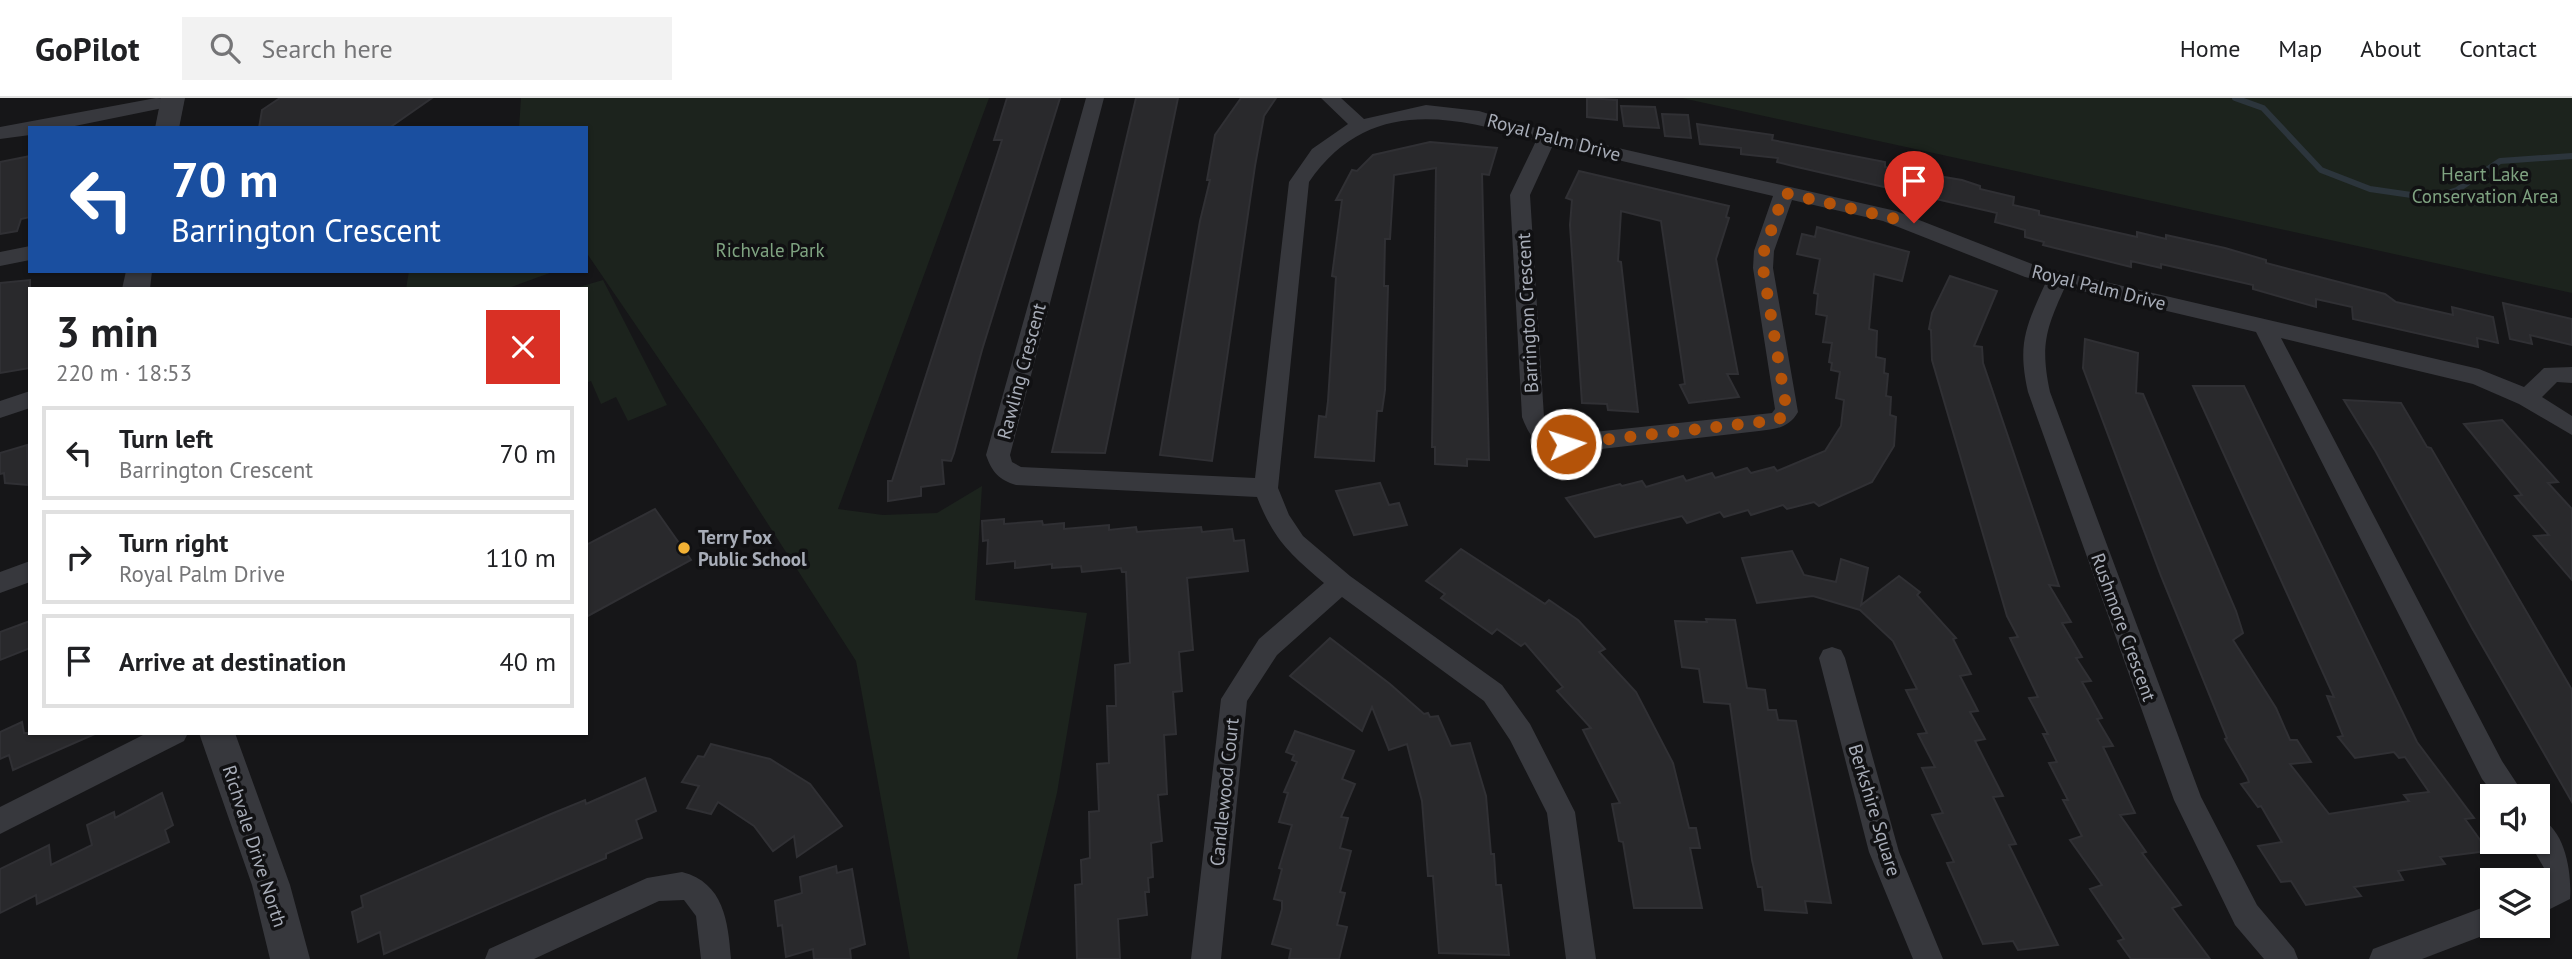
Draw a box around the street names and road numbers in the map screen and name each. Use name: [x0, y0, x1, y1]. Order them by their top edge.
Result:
street label: Royal Palm Drive: [1485, 108, 1623, 166]
street label: Barrington Crescent: [1511, 232, 1543, 394]
street label: Royal Palm Drive: [2030, 259, 2168, 315]
street label: Rawling Crescent: [991, 300, 1051, 442]
street label: Rushmore Crescent: [2086, 550, 2162, 705]
street label: Candlewood Court: [1204, 716, 1244, 867]
street label: Berkshire Square: [1843, 741, 1907, 879]
street label: Richvale Drive North: [218, 762, 292, 930]

